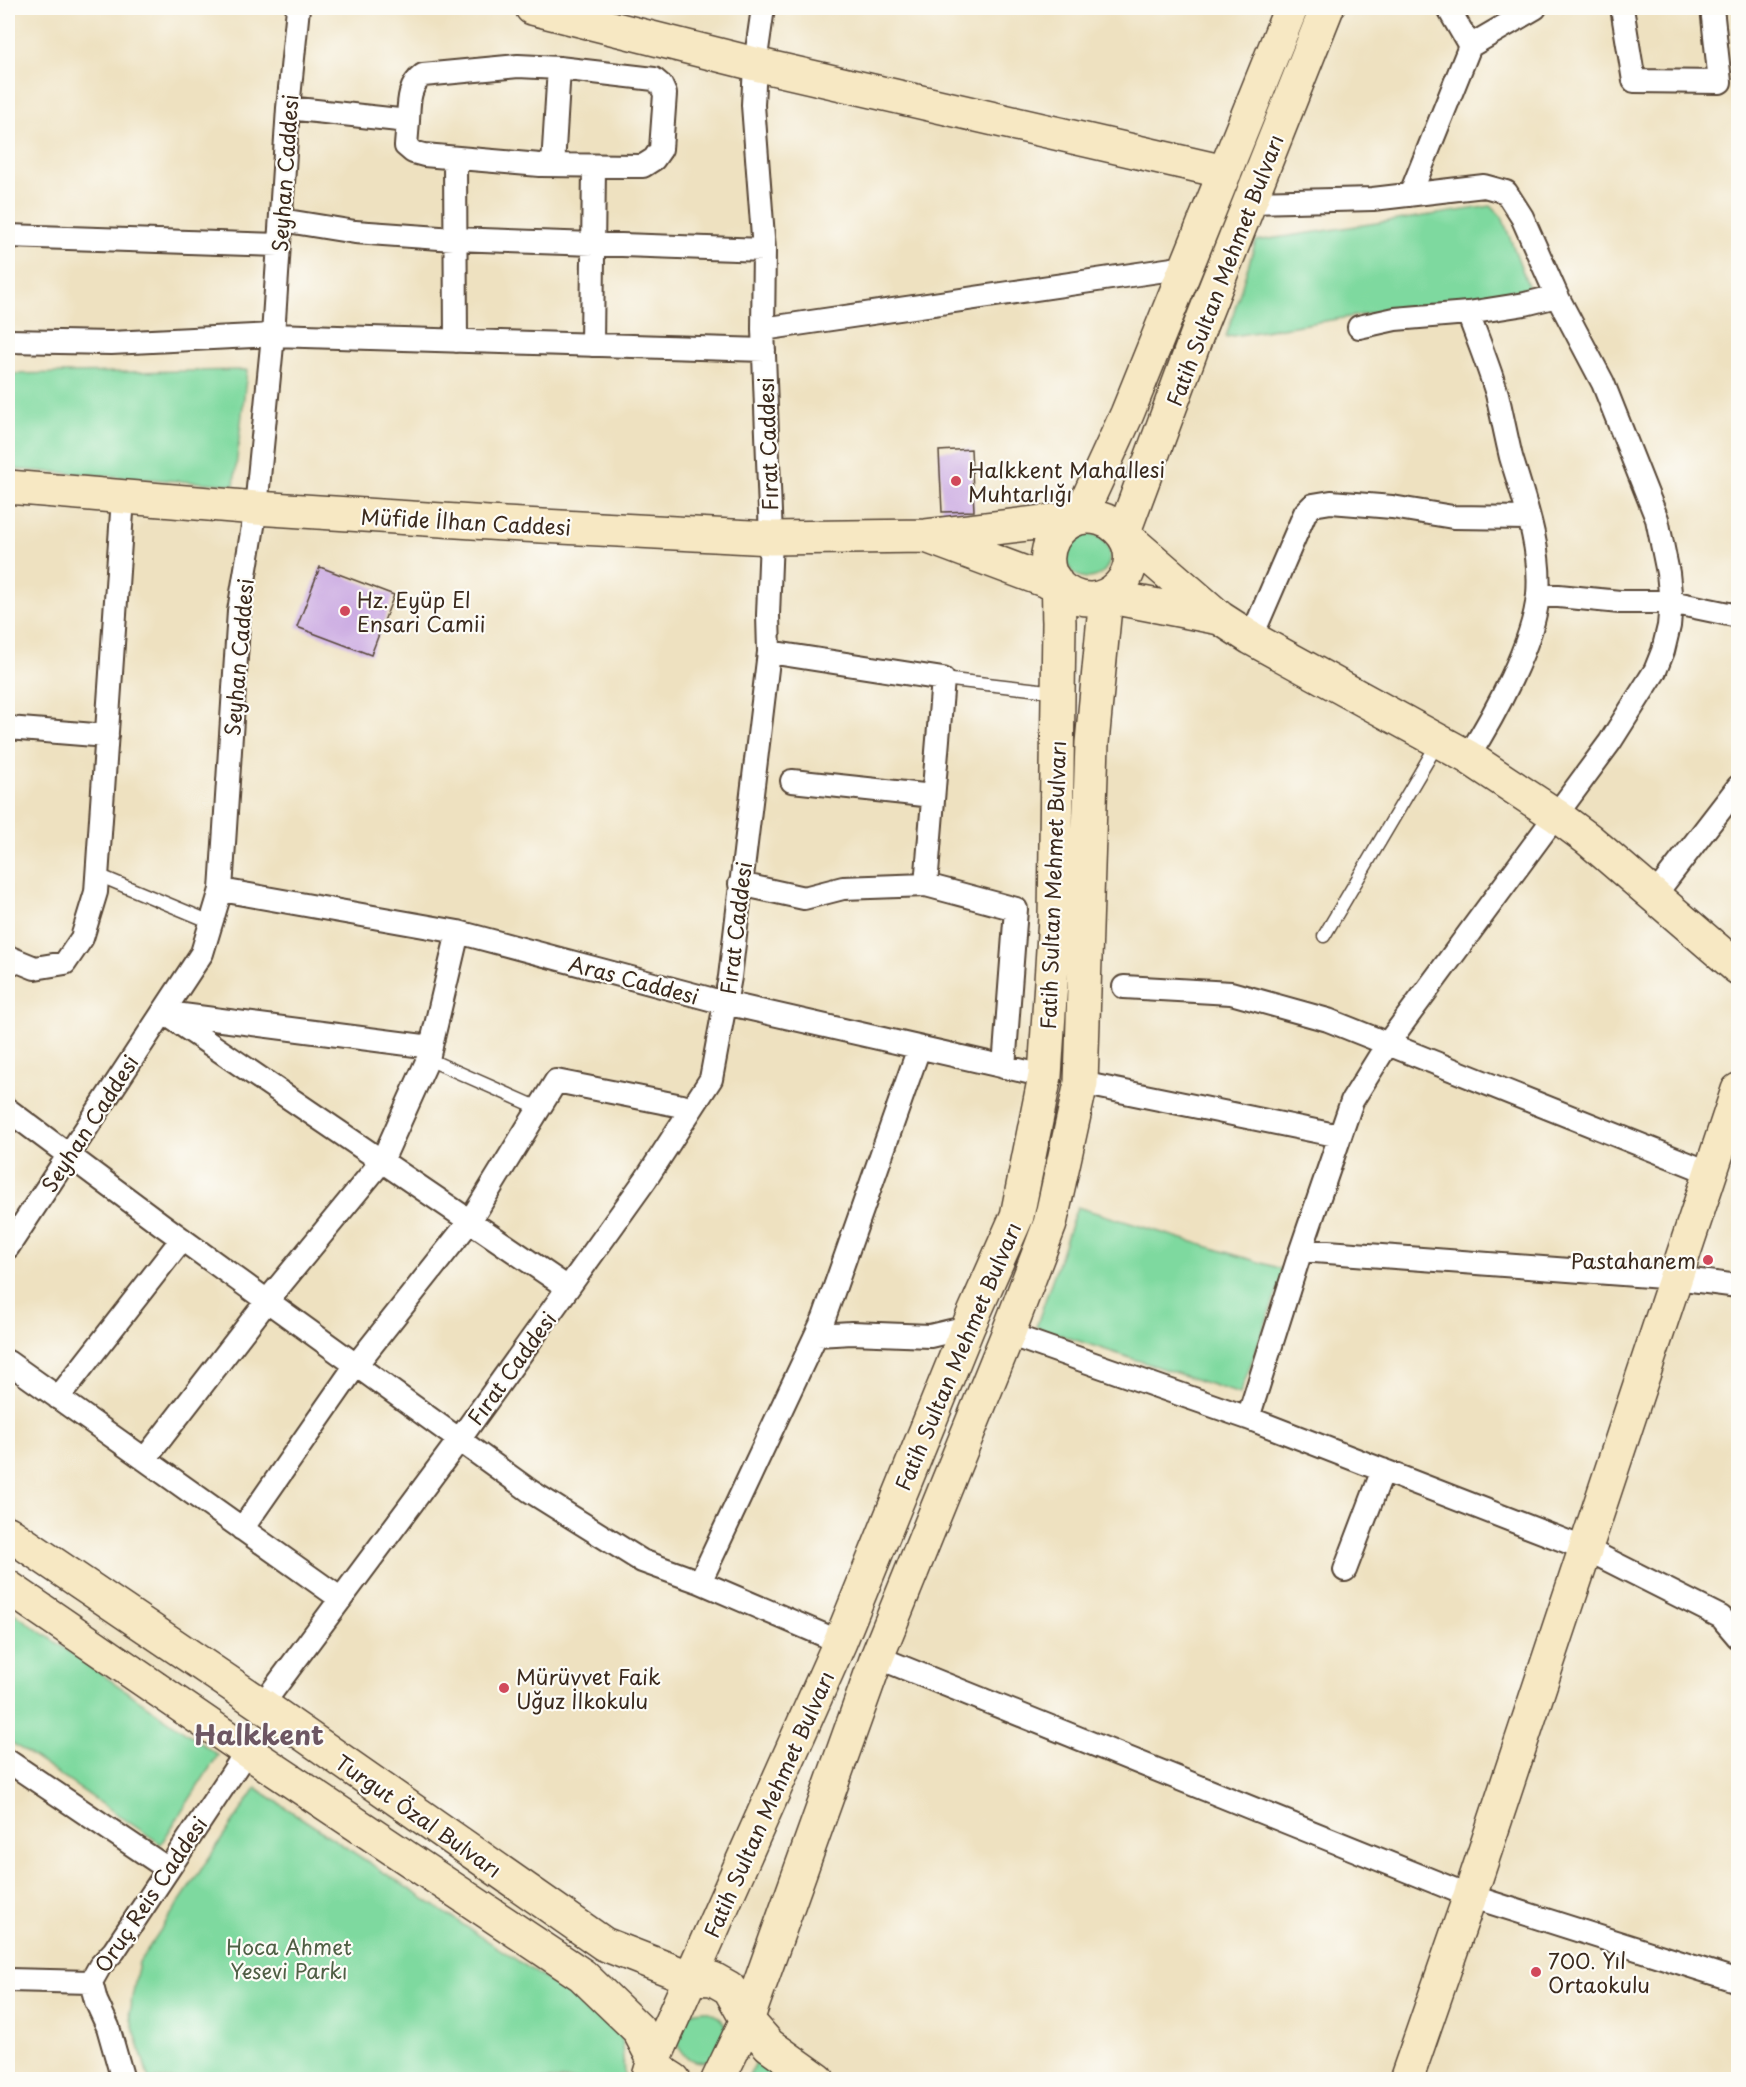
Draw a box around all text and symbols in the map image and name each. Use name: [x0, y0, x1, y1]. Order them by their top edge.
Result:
street label: Seyhan Caddesi: [263, 93, 305, 253]
street label: Fatih Sultan Mehmet Bulvarı: [1157, 129, 1291, 411]
street label: Fırat Caddesi: [749, 377, 785, 511]
place label: Halkkent Mahallesi Muhtarlığı: [968, 453, 1165, 509]
marker: Halkkent Mahallesi Muhtarlığı: [949, 474, 963, 488]
street label: Müfide İlhan Caddesi: [360, 500, 572, 542]
street label: Seyhan Caddesi: [215, 577, 261, 737]
place label: Hz. Eyüp El Ensari Camii: [357, 583, 486, 639]
marker: Hz. Eyüp El Ensari Camii: [338, 604, 352, 618]
street label: Fatih Sultan Mehmet Bulvarı: [1031, 740, 1073, 1030]
street label: Fırat Caddesi: [711, 860, 759, 996]
street label: Aras Caddesi: [565, 946, 703, 1012]
street label: Seyhan Caddesi: [33, 1048, 145, 1198]
street label: Fatih Sultan Mehmet Bulvarı: [886, 1217, 1028, 1495]
place label: Pastahanem: [1571, 1244, 1696, 1276]
marker: Pastahanem: [1701, 1253, 1715, 1267]
street label: Fırat Caddesi: [459, 1305, 563, 1431]
place label: Mürüvvet Faik Uğuz İlkokulu: [516, 1660, 661, 1716]
street label: Fatih Sultan Mehmet Bulvarı: [695, 1665, 841, 1943]
marker: Mürüvvet Faik Uğuz İlkokulu: [497, 1681, 511, 1695]
district label: Halkkent: [194, 1713, 324, 1754]
street label: Turgut Özal Bulvarı: [329, 1745, 509, 1885]
street label: Oruç Reis Caddesi: [86, 1810, 214, 1978]
park label: Hoca Ahmet Yesevi Parkı: [226, 1930, 352, 1986]
place label: 700. Yıl Ortaokulu: [1548, 1944, 1650, 2000]
marker: 700. Yıl Ortaokulu: [1529, 1965, 1543, 1979]

